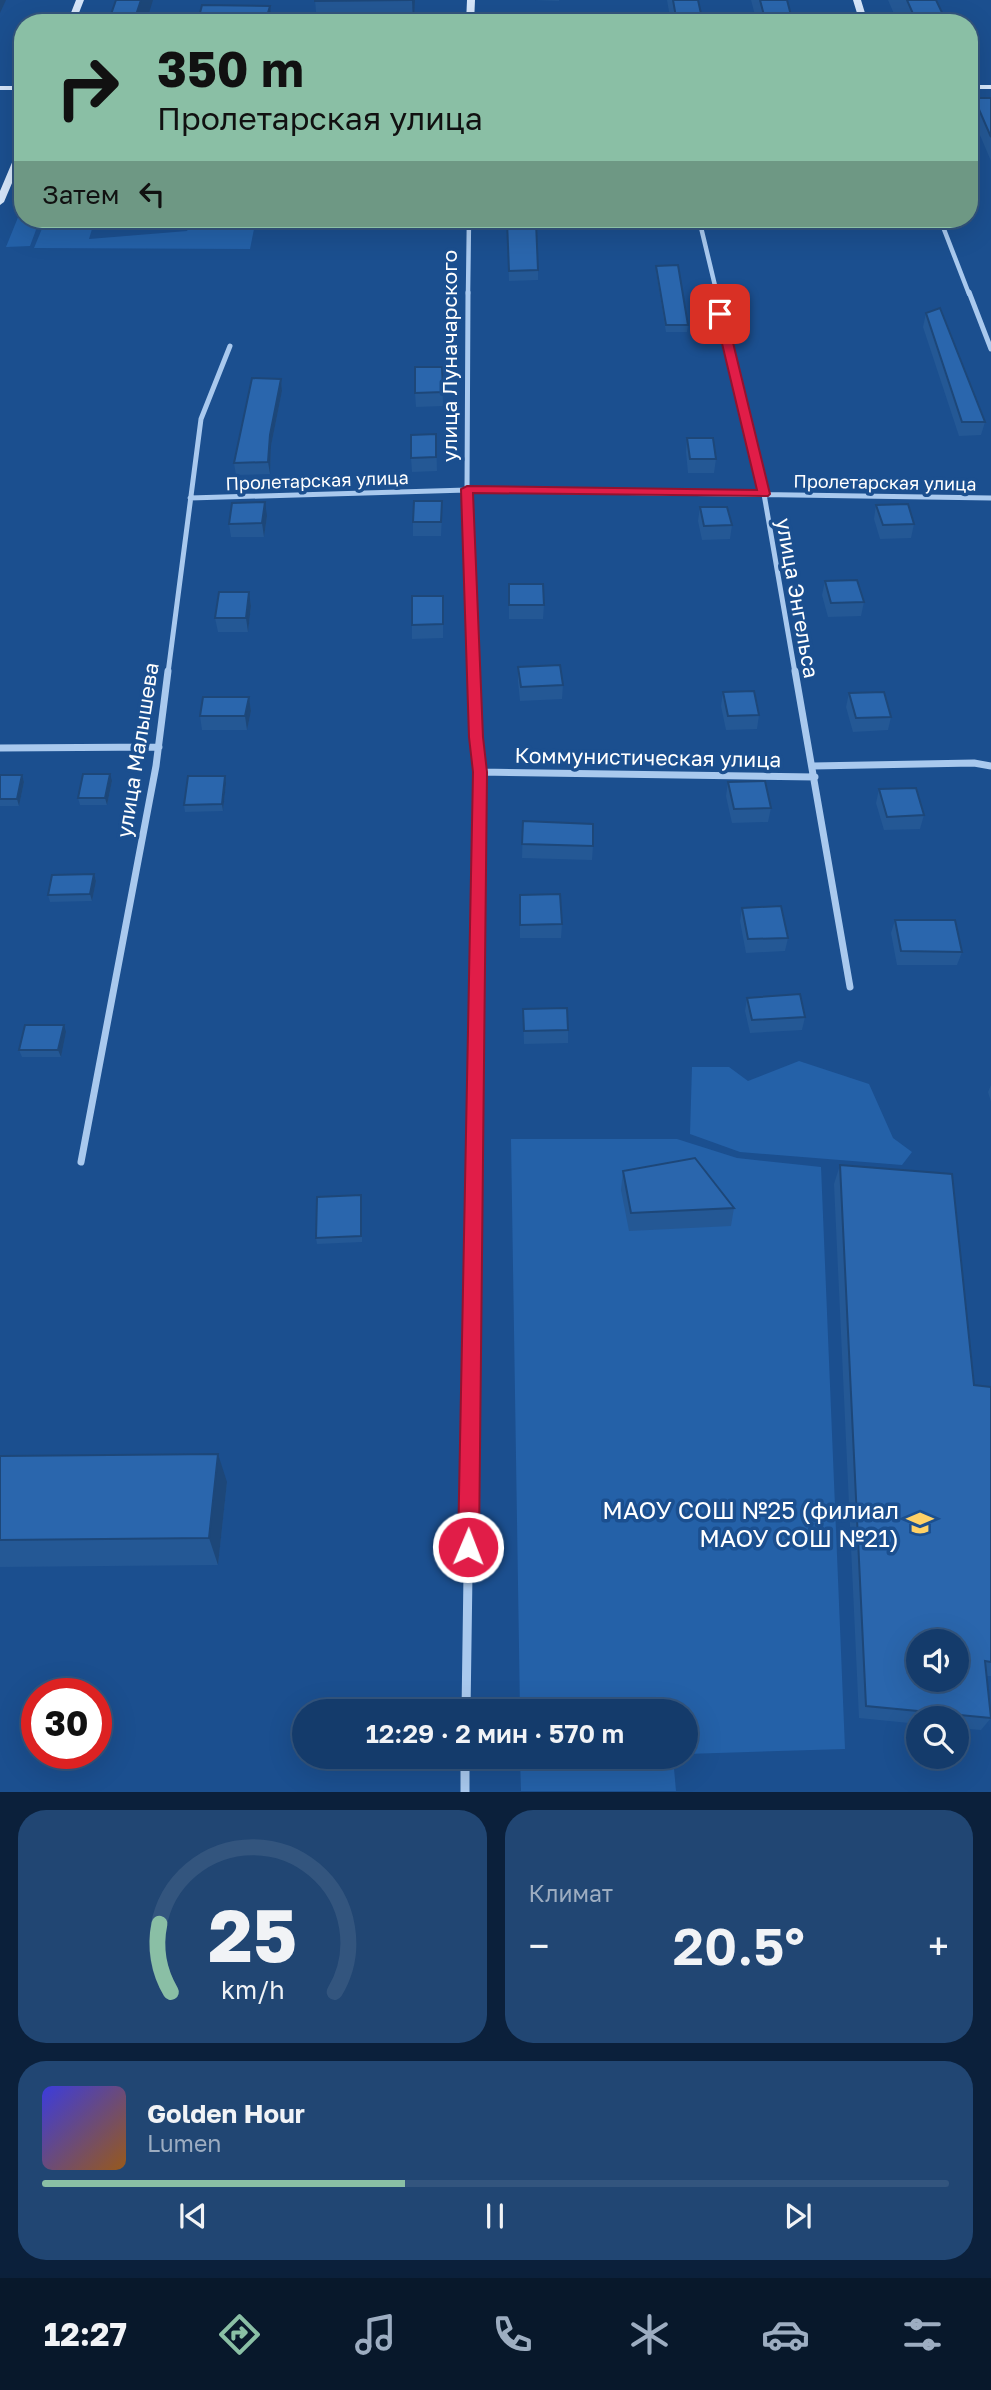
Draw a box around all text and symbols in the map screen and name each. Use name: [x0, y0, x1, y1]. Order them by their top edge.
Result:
text: 350 m: [157, 39, 304, 98]
icon: right: [42, 42, 133, 133]
text: Пролетарская улица: [157, 99, 483, 137]
icon: left: [133, 175, 171, 213]
text: Затем: [42, 179, 119, 210]
street label: улица Луначарского: [436, 250, 462, 462]
pin: [690, 284, 750, 344]
icon: arrive: [701, 295, 739, 333]
street label: Пролетарская улица: [225, 466, 409, 494]
street label: Пролетарская улица: [793, 469, 977, 495]
street label: улица Энгельса: [771, 516, 825, 680]
street label: улица Малышева: [110, 660, 164, 840]
street label: Коммунистическая улица: [514, 742, 782, 772]
place label: МАОУ СОШ №25 (филиал МАОУ СОШ №21): [602, 1495, 899, 1552]
school or university icon: МАОУ СОШ №25 (филиал МАОУ СОШ №21): [905, 1508, 935, 1538]
position arrow: [431, 1510, 505, 1584]
map controls: [906, 1629, 969, 1769]
button: sound: [906, 1629, 969, 1692]
speed limit sign: 30: [21, 1678, 112, 1769]
button: search: [906, 1706, 969, 1769]
text: 12:29 · 2 мин · 570 m: [366, 1718, 624, 1749]
text: Климат: [529, 1879, 613, 1907]
text: 25: [208, 1892, 297, 1979]
text: 20.5°: [673, 1914, 805, 1976]
text: −: [529, 1923, 549, 1968]
text: +: [928, 1923, 949, 1968]
text: km/h: [220, 1974, 284, 2005]
text: Golden Hour: [147, 2098, 305, 2129]
text: Lumen: [147, 2129, 221, 2157]
icon: previous: [174, 2197, 212, 2235]
icon: pause: [476, 2197, 514, 2235]
icon: next: [779, 2197, 817, 2235]
icon: directions: [215, 2310, 264, 2359]
icon: music: [351, 2310, 400, 2359]
icon: phone: [488, 2310, 537, 2359]
icon: climate: [625, 2310, 674, 2359]
icon: car: [761, 2310, 810, 2359]
icon: filters: [898, 2310, 947, 2359]
text: 12:27: [44, 2315, 127, 2353]

